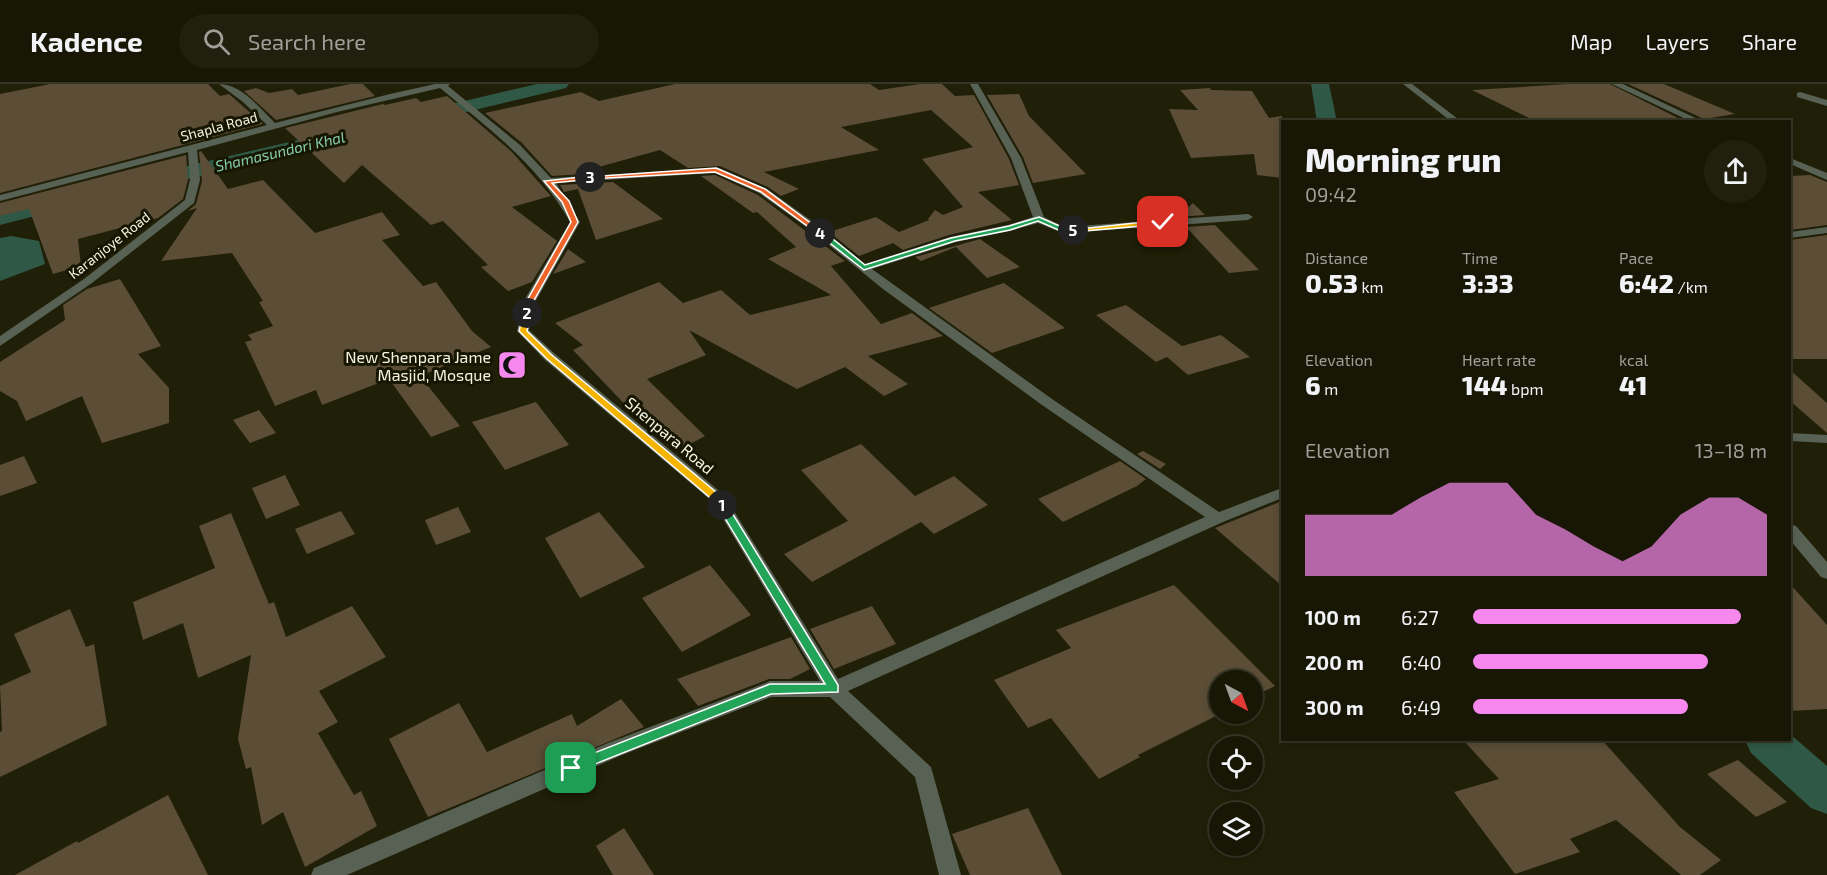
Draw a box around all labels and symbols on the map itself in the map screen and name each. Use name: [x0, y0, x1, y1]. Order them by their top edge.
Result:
street label: Shapla Road: [179, 108, 259, 144]
water label: Shamasundori Khal: [213, 127, 347, 175]
pin: 3: [575, 162, 605, 192]
pin: [1137, 196, 1188, 247]
street label: Karanjoye Road: [65, 208, 153, 282]
pin: 5: [1058, 215, 1088, 245]
pin: 4: [805, 218, 835, 248]
pin: 2: [512, 298, 542, 328]
place label: New Shenpara Jame Masjid, Mosque: [345, 347, 491, 385]
mosque icon: New Shenpara Jame Masjid, Mosque: [496, 349, 528, 381]
street label: Shenpara Road: [622, 392, 718, 478]
pin: 1: [707, 490, 737, 520]
north arrow: [1209, 670, 1263, 724]
pin: [545, 742, 596, 793]

